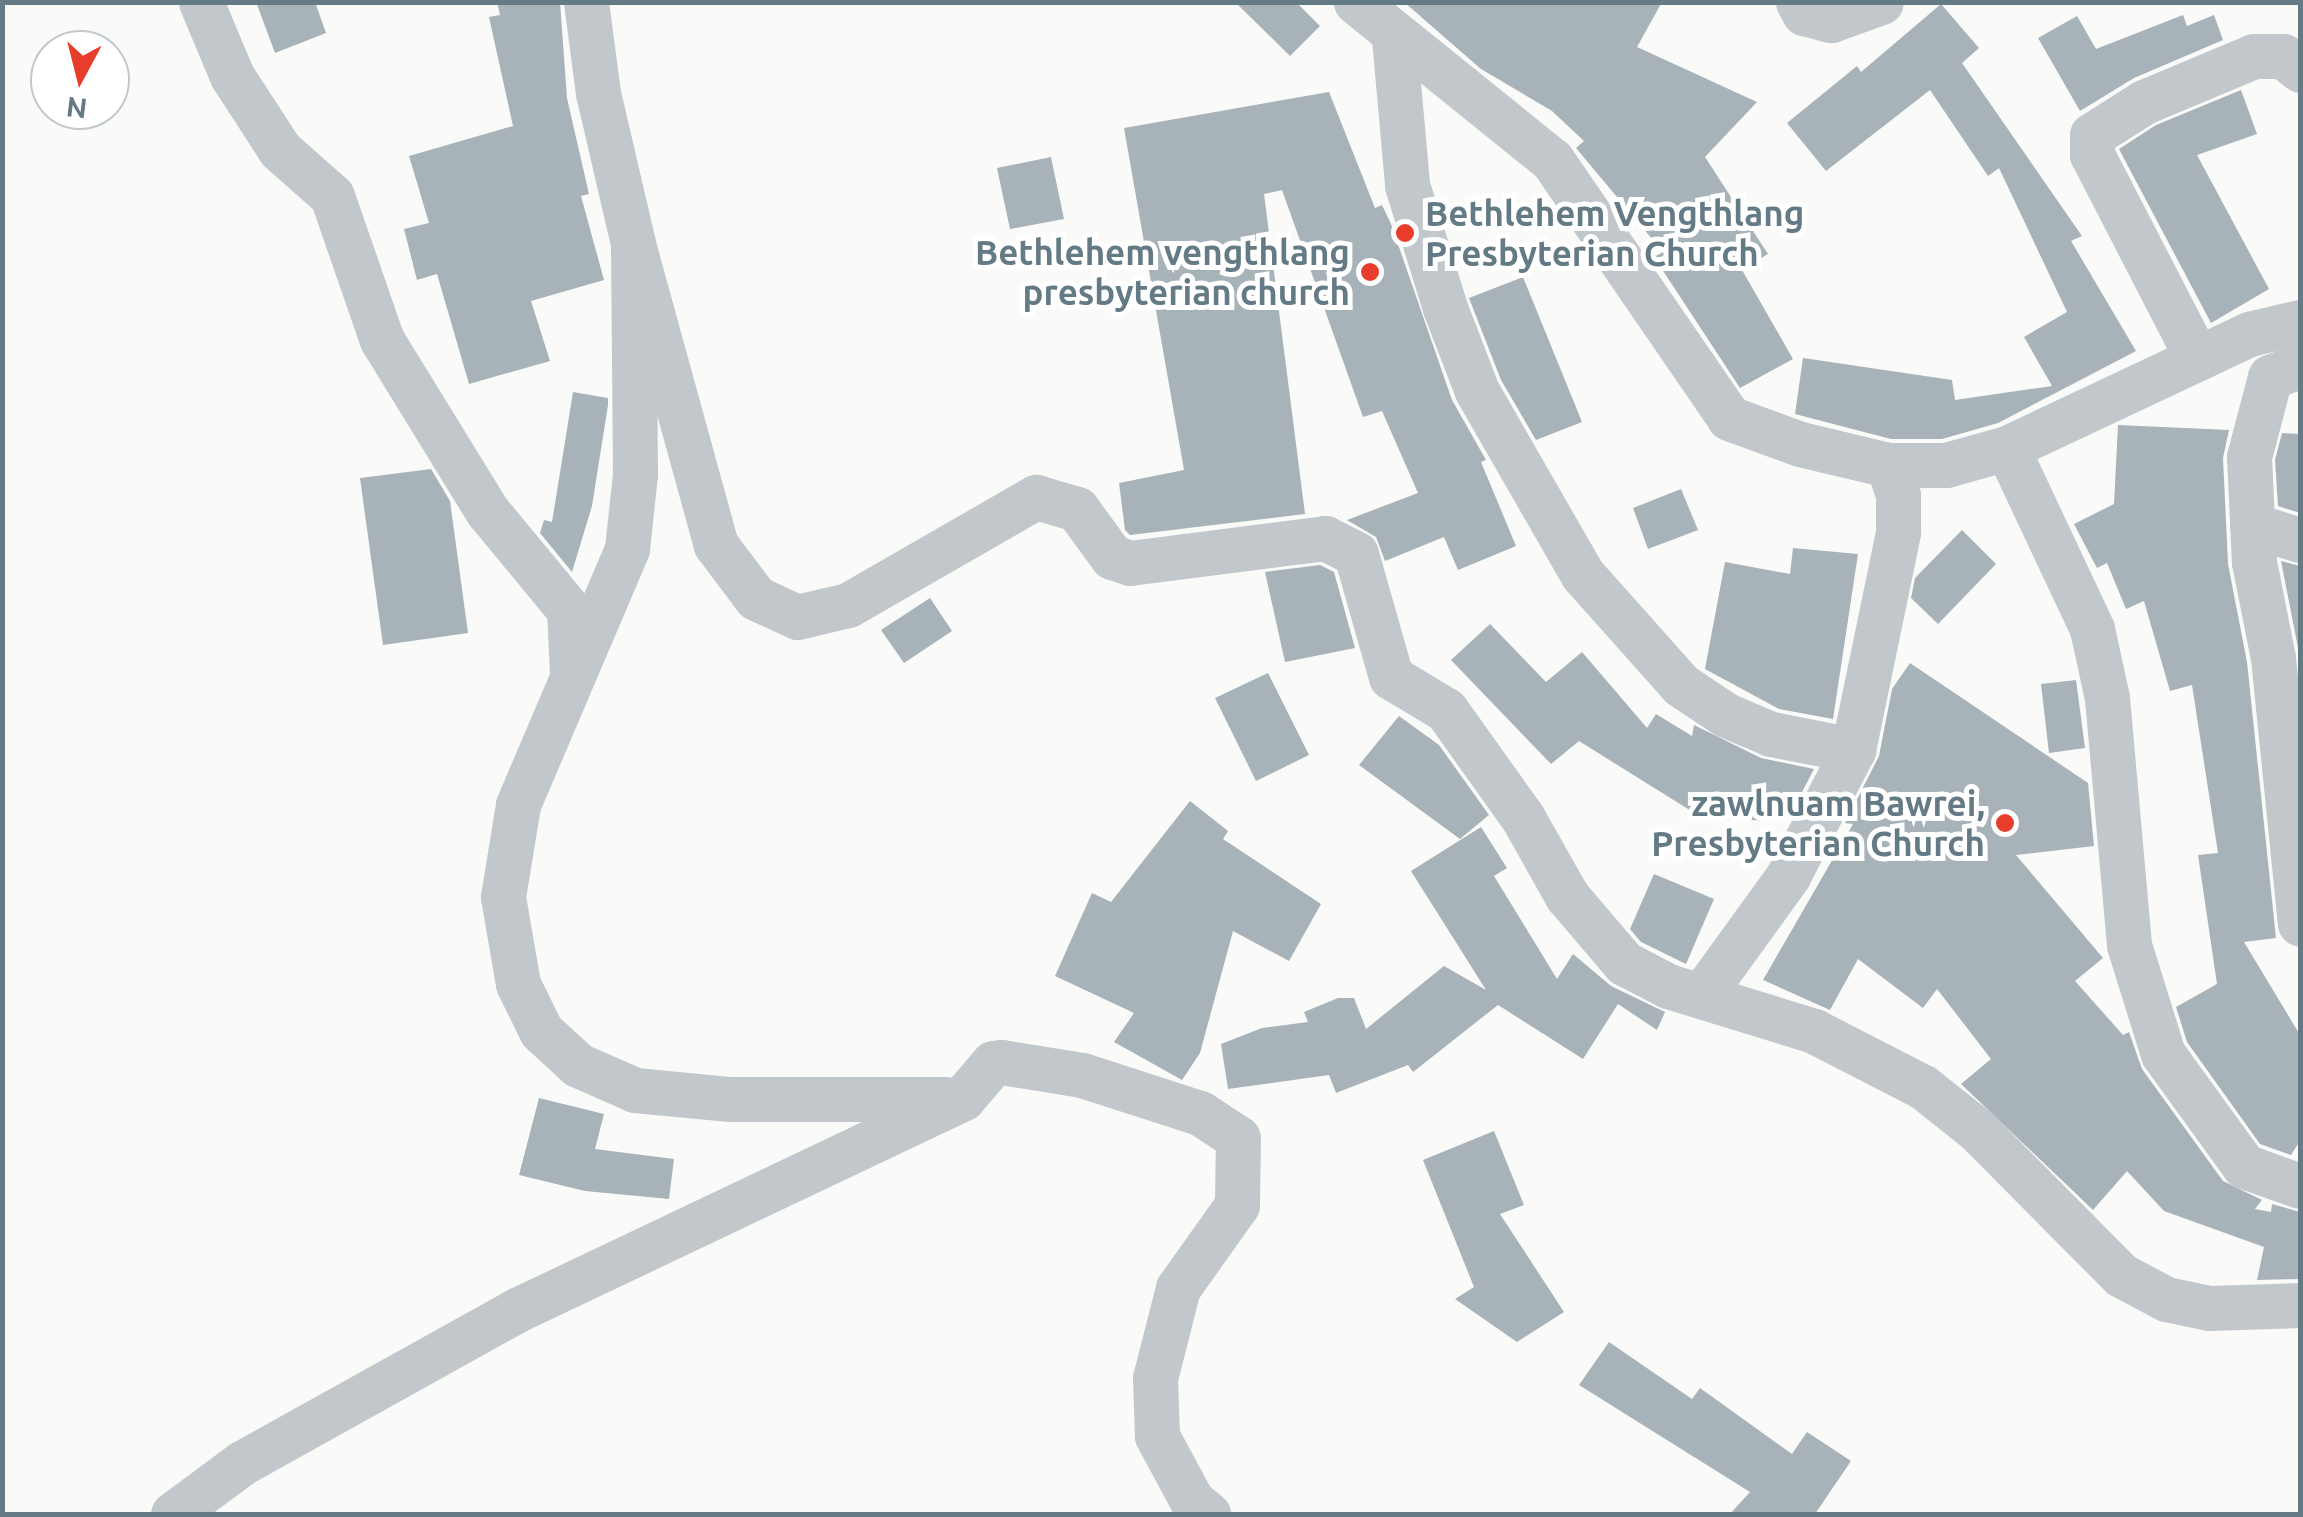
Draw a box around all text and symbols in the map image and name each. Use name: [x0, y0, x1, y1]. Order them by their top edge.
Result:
north arrow: [30, 30, 130, 130]
text: N: [64, 92, 89, 125]
place label: Bethlehem Vengthlang Presbyterian Church: [1425, 192, 1804, 274]
marker: Bethlehem Vengthlang Presbyterian Church: [1394, 222, 1416, 244]
place label: Bethlehem vengthlang presbyterian church: [975, 231, 1350, 313]
marker: Bethlehem vengthlang presbyterian church: [1359, 261, 1381, 283]
place label: zawlnuam Bawrei, Presbyterian Church: [1651, 782, 1985, 864]
marker: zawlnuam Bawrei, Presbyterian Church: [1994, 812, 2016, 834]

